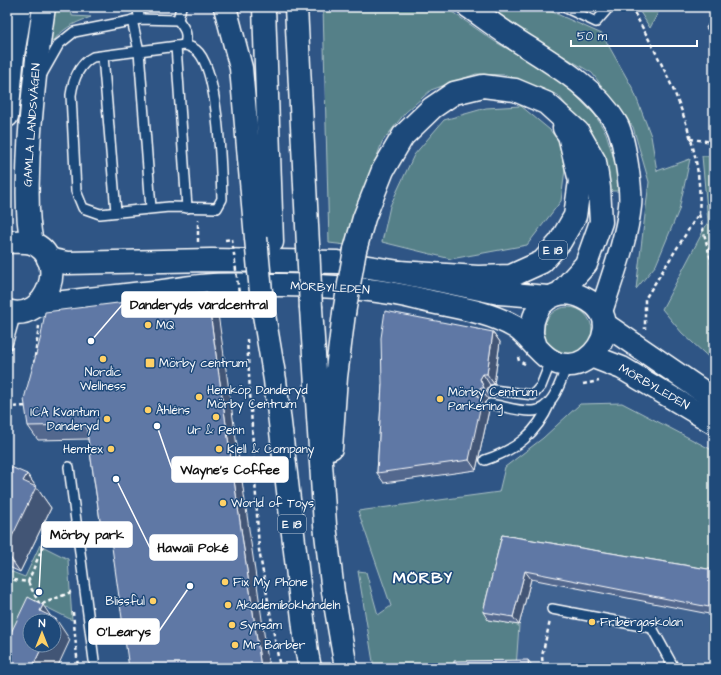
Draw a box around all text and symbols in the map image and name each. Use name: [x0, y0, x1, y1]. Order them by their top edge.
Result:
scale bar: [571, 22, 697, 48]
text: 50 m: [577, 28, 608, 45]
street label: GAMLA LANDSVÄGEN: [19, 62, 45, 187]
road number: E 18: [539, 241, 567, 259]
street label: MÖRBYLEDEN: [290, 277, 371, 299]
callout: Danderyds vårdcentral: [122, 292, 276, 317]
text: Danderyds vårdcentral: [130, 296, 268, 315]
place label: MQ: [156, 317, 175, 334]
marker: MQ: [143, 320, 153, 330]
marker: Nordic Wellness: [98, 354, 108, 364]
place label: Mörby centrum: [159, 355, 248, 373]
marker: Mörby centrum: [144, 357, 156, 369]
street label: MÖRBYLEDEN: [615, 360, 693, 414]
place label: Nordic Wellness: [80, 364, 126, 395]
place label: Hemköp Danderyd Mörby Centrum: [207, 382, 308, 414]
place label: Mörby Centrum Parkering: [448, 384, 538, 416]
marker: Hemköp Danderyd Mörby Centrum: [194, 392, 204, 402]
marker: Mörby Centrum Parkering: [435, 394, 445, 404]
place label: Åhléns: [156, 402, 190, 419]
place label: ICA Kvantum Danderyd: [30, 404, 100, 436]
marker: Åhléns: [143, 405, 153, 415]
marker: Ur & Penn: [211, 412, 221, 422]
marker: ICA Kvantum Danderyd: [102, 414, 112, 424]
place label: Ur & Penn: [187, 422, 245, 439]
place label: Hemtex: [63, 441, 103, 458]
place label: Kjell & Company: [227, 441, 315, 459]
marker: Hemtex: [106, 444, 116, 454]
marker: Kjell & Company: [214, 444, 224, 454]
callout: Wayne's Coffee: [172, 457, 288, 482]
text: Wayne's Coffee: [179, 461, 280, 480]
place label: World of Toys: [231, 495, 314, 513]
marker: World of Toys: [218, 498, 228, 508]
road number: E 18: [278, 515, 306, 533]
callout: Mörby park: [42, 522, 132, 547]
text: Mörby park: [50, 526, 125, 545]
callout: Hawaii Poké: [150, 535, 237, 560]
text: Hawaii Poké: [157, 539, 229, 557]
district label: MÖRBY: [393, 567, 453, 589]
place label: Fix My Phone: [233, 574, 308, 592]
marker: Fix My Phone: [220, 577, 230, 587]
place label: Blissful: [106, 593, 145, 610]
marker: Blissful: [148, 596, 158, 606]
place label: Akademibokhandeln: [236, 597, 340, 614]
marker: Akademibokhandeln: [223, 600, 233, 610]
north arrow: [22, 613, 62, 653]
place label: Fribergaskolan: [600, 614, 683, 632]
text: N: [39, 616, 46, 631]
place label: Synsam: [240, 617, 282, 635]
marker: Fribergaskolan: [587, 617, 597, 627]
callout: O'Learys: [89, 619, 159, 644]
marker: Synsam: [227, 620, 237, 630]
text: O'Learys: [97, 623, 152, 642]
place label: Mr Barber: [243, 637, 306, 654]
marker: Mr Barber: [230, 640, 240, 650]

